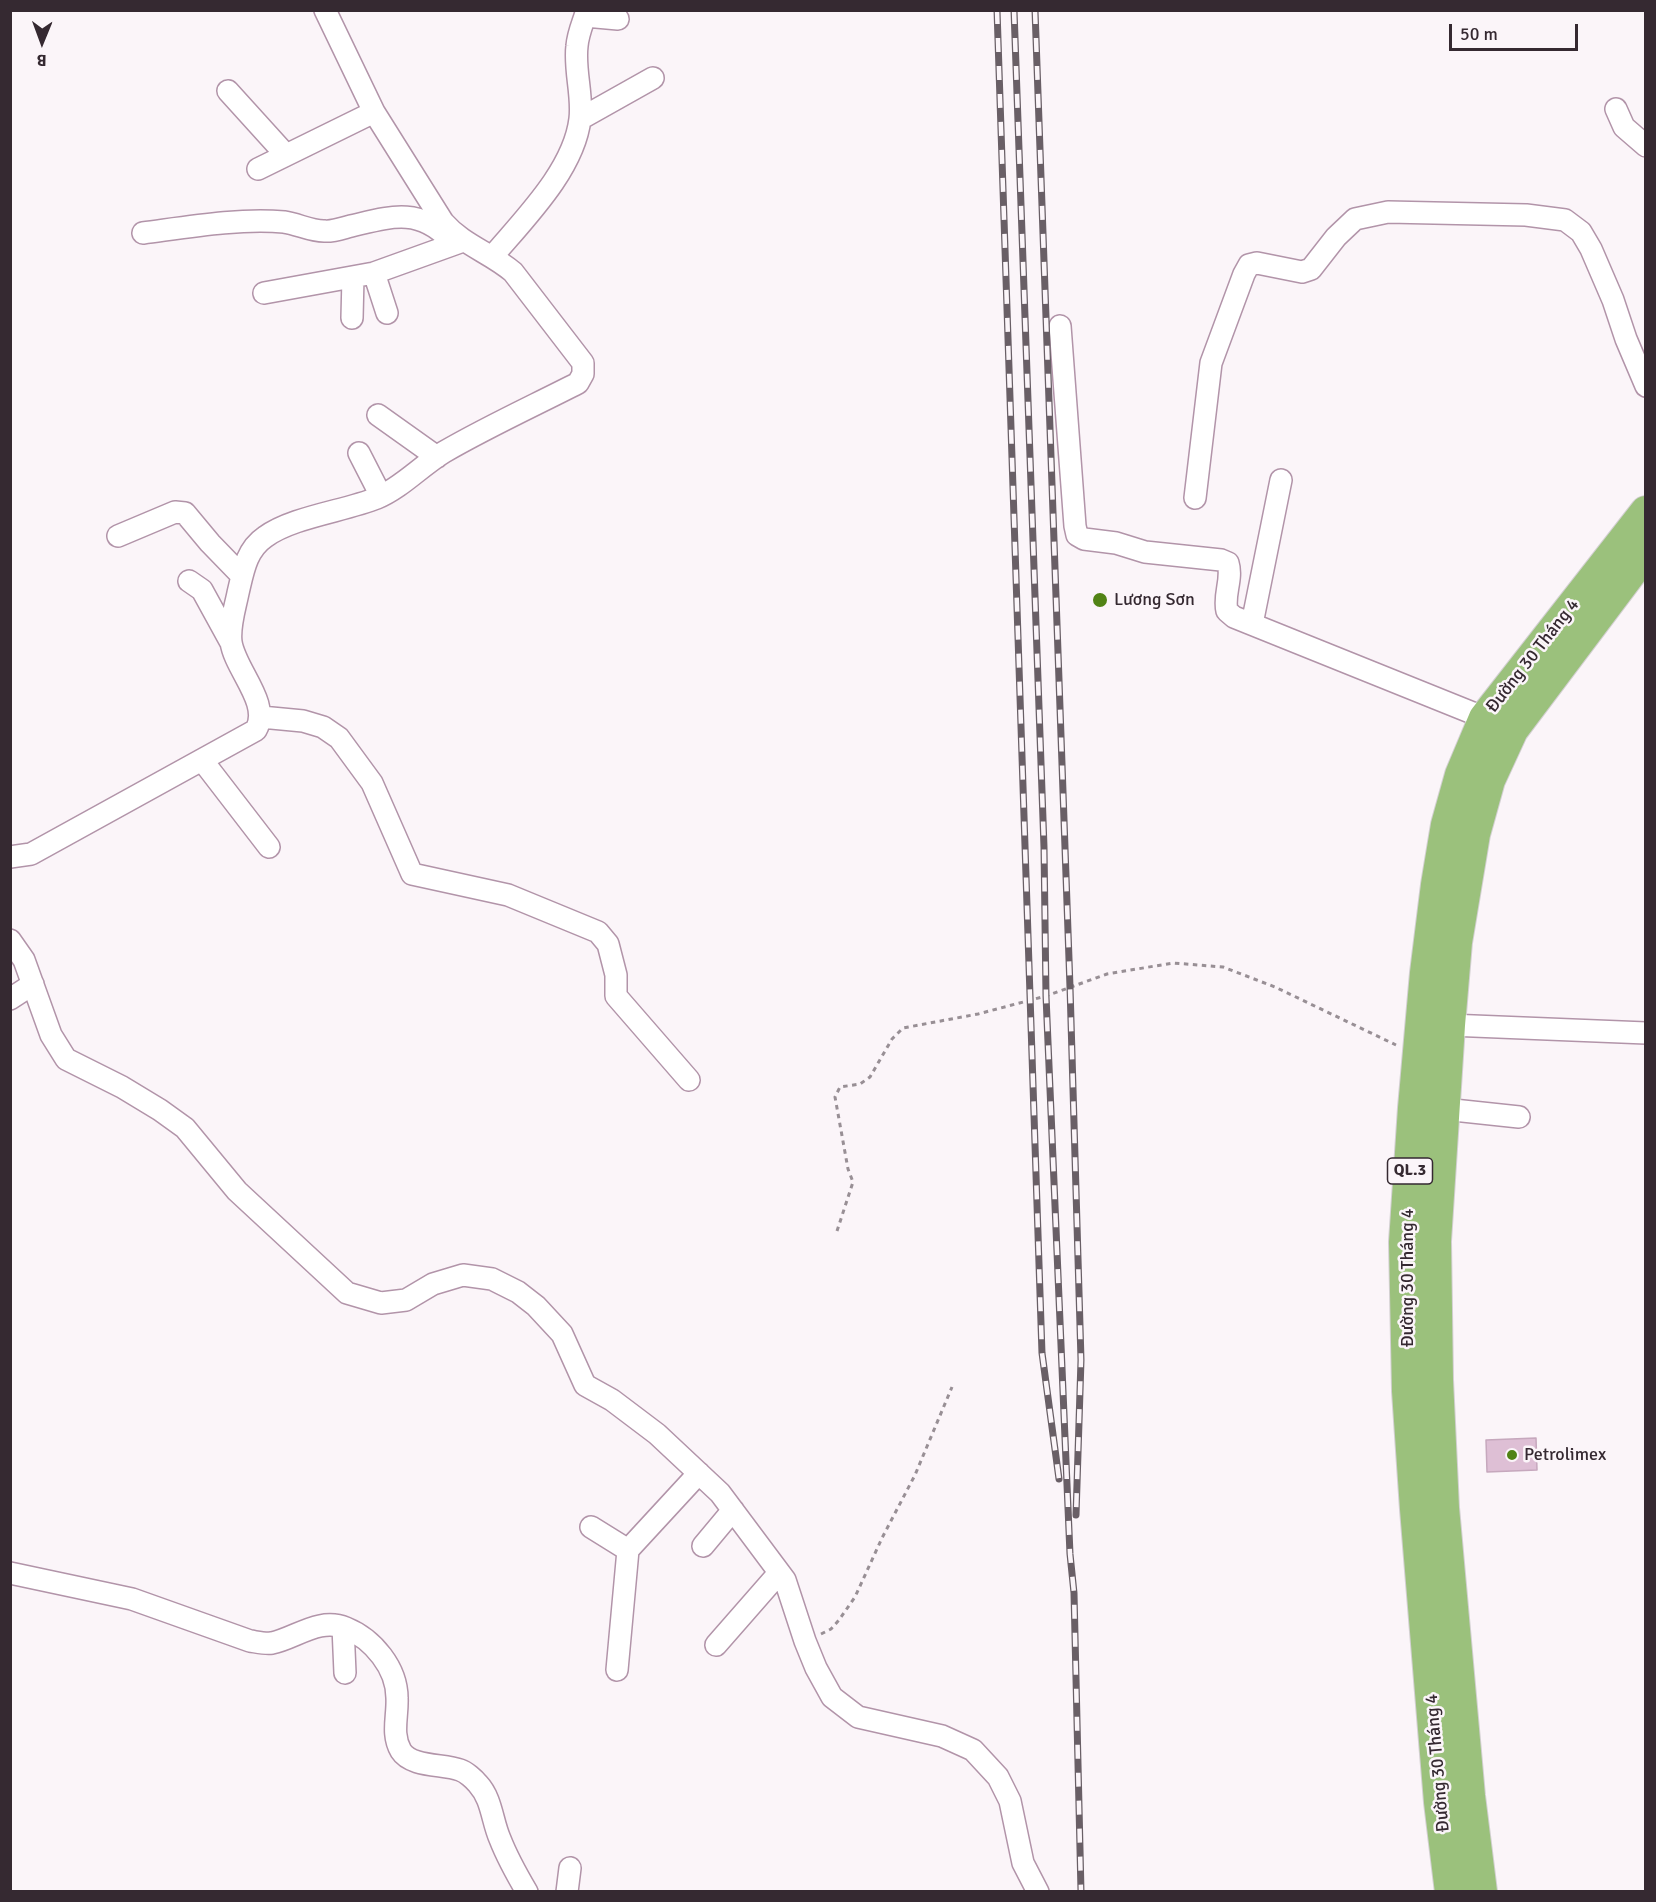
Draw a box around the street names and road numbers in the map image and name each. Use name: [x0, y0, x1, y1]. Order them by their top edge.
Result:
street label: Đường 30 Tháng 4: [1482, 595, 1584, 717]
road number: QL.3: [1388, 1158, 1432, 1184]
street label: Đường 30 Tháng 4: [1397, 1209, 1419, 1347]
street label: Đường 30 Tháng 4: [1421, 1693, 1455, 1833]

